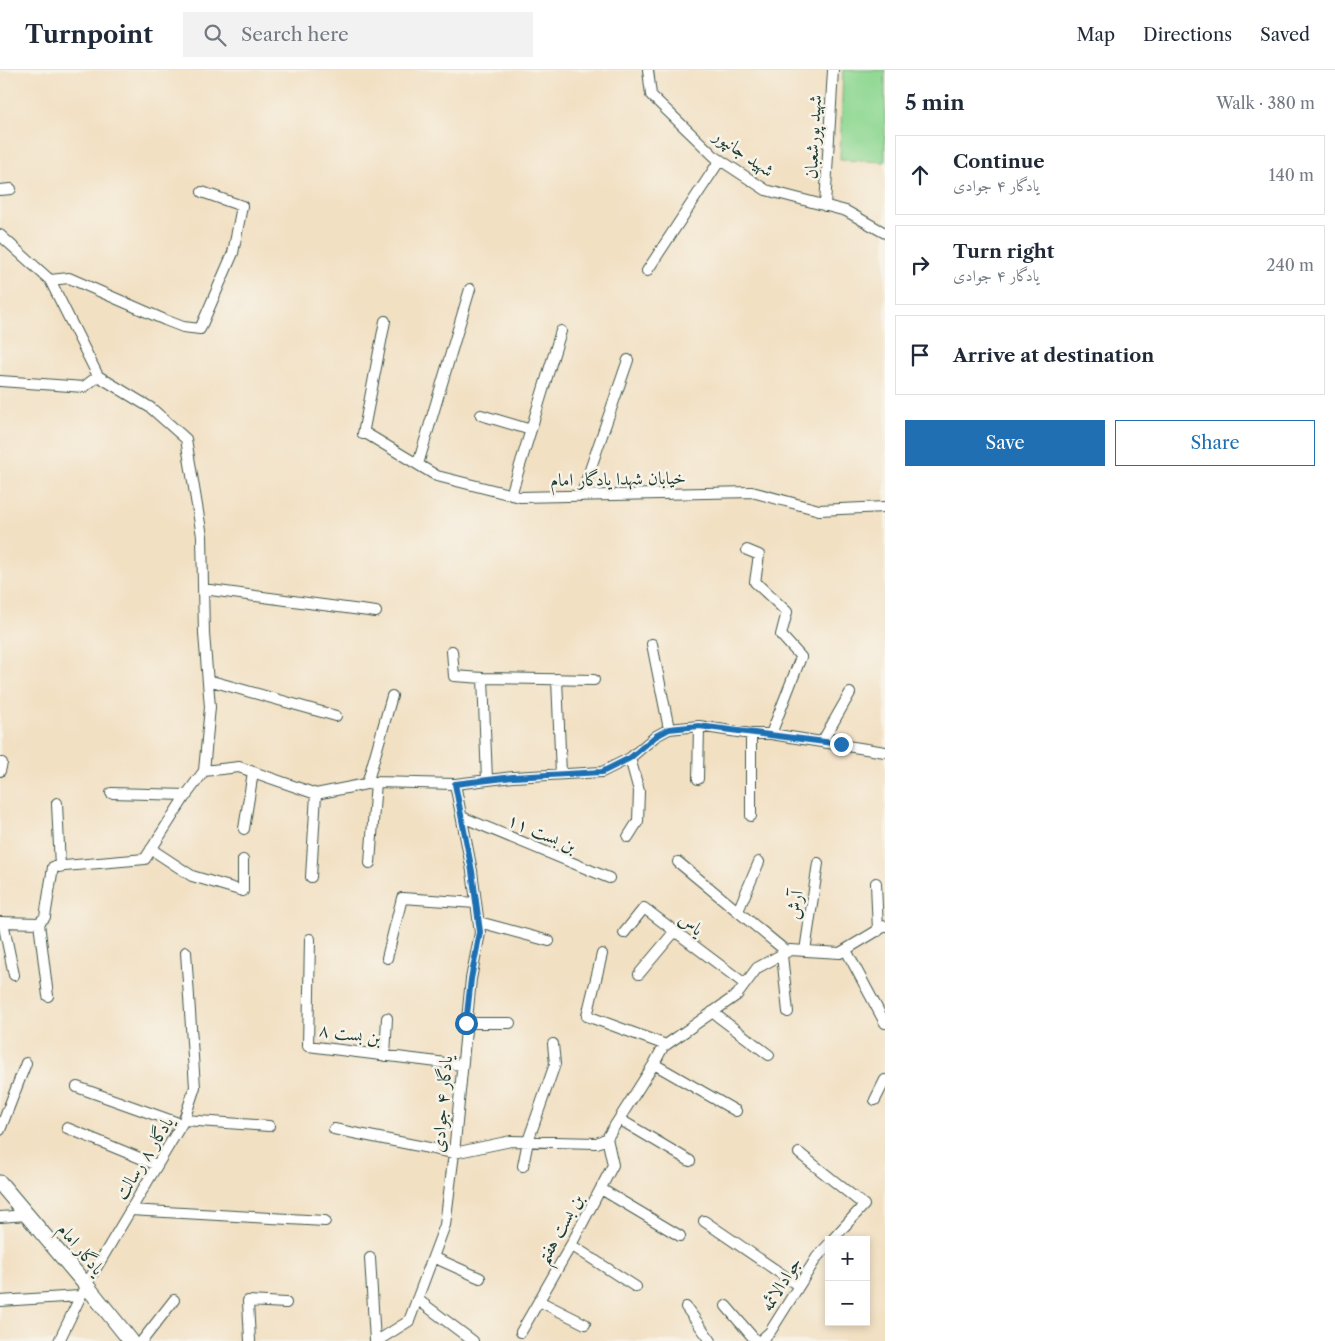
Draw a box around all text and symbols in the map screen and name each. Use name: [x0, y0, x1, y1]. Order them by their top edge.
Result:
search box: [183, 12, 533, 57]
text: Turnpoint: [25, 20, 153, 49]
icon: search: [201, 21, 229, 49]
text: Search here: [241, 23, 349, 46]
text: Map: [1076, 24, 1115, 46]
text: Directions: [1143, 24, 1232, 46]
text: Saved: [1260, 24, 1310, 46]
text: 5 min: [905, 90, 965, 115]
text: Walk · 380 m: [1216, 93, 1315, 113]
street label: شهید پورشعبان: [800, 94, 828, 180]
street label: شهید جانپور: [707, 123, 778, 182]
text: Continue: [953, 150, 1045, 173]
icon: ahead: [906, 161, 934, 189]
text: 140 m: [1269, 165, 1314, 185]
text: یادگار ۴ جوادی: [953, 175, 1039, 195]
text: Turn right: [953, 240, 1054, 263]
icon: right: [906, 251, 934, 279]
text: 240 m: [1266, 255, 1314, 275]
text: یادگار ۴ جوادی: [953, 265, 1039, 285]
icon: arrive: [906, 341, 934, 369]
text: Arrive at destination: [953, 344, 1154, 367]
button: Save: [905, 420, 1105, 466]
button: Share: [1115, 420, 1315, 466]
street label: خیابان شهدا یادگار امام: [550, 467, 686, 496]
route end: [830, 733, 853, 756]
street label: بن بست ۱۱: [504, 809, 580, 858]
street label: آرش: [782, 887, 808, 921]
street label: یاس: [674, 908, 709, 941]
route start: [455, 1012, 478, 1035]
street label: بن بست ۸: [318, 1019, 383, 1049]
street label: یادگار ۴ جوادی: [427, 1053, 457, 1153]
street label: یادگار ۸ رسالت: [110, 1111, 179, 1204]
street label: بن بست هفتم: [532, 1190, 595, 1271]
street label: یادگار امام: [49, 1218, 110, 1284]
map controls: [825, 1236, 870, 1326]
button: +: [825, 1236, 870, 1281]
street label: جوادالائمه: [756, 1253, 806, 1315]
button: −: [825, 1281, 870, 1326]

